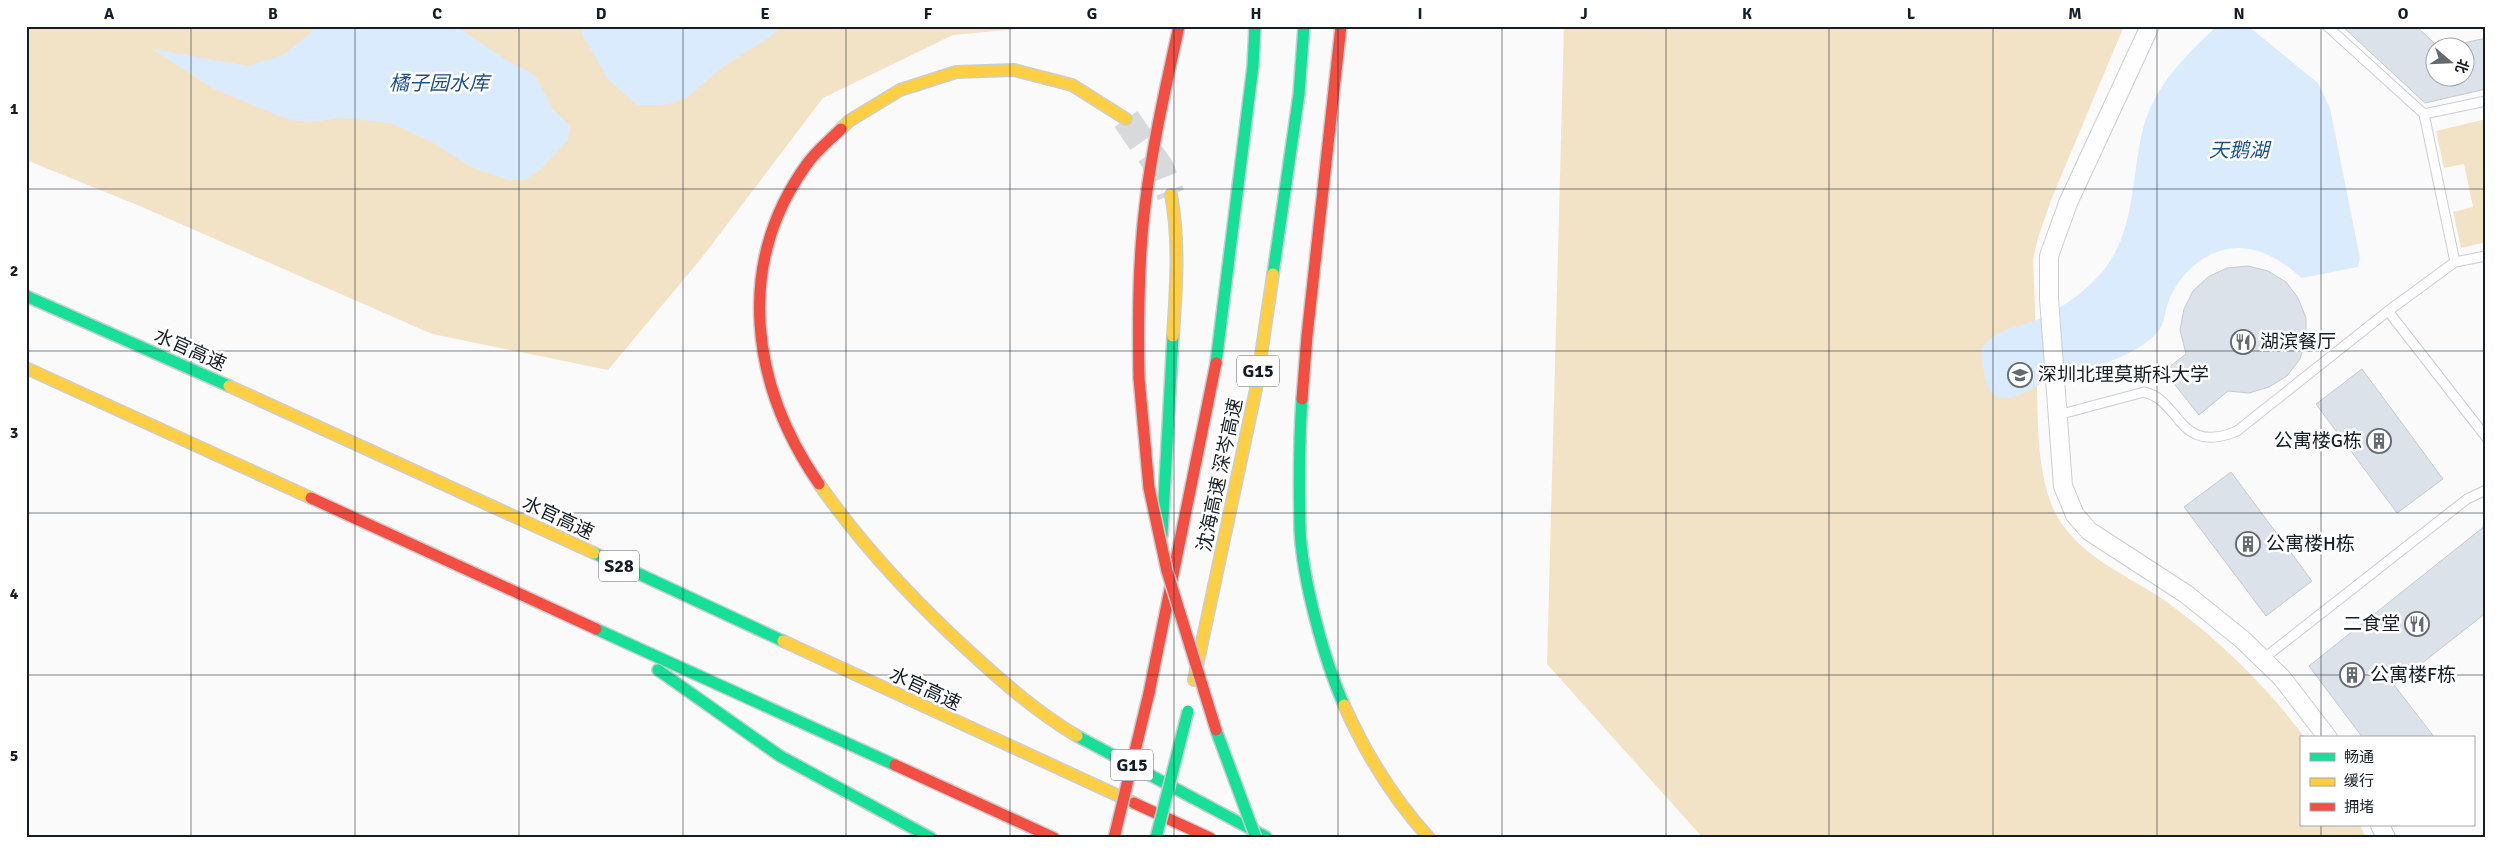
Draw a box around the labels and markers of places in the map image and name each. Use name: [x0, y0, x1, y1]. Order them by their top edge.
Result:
restaurant icon: 湖滨餐厅: [2230, 329, 2256, 355]
place label: 湖滨餐厅: [2260, 330, 2336, 354]
school or university icon: 深圳北理莫斯科大学: [2007, 362, 2033, 388]
place label: 深圳北理莫斯科大学: [2038, 363, 2209, 387]
building icon: 公寓楼G栋: [2366, 428, 2392, 454]
place label: 公寓楼G栋: [2274, 429, 2362, 453]
building icon: 公寓楼H栋: [2235, 531, 2261, 557]
place label: 公寓楼H栋: [2266, 532, 2355, 556]
restaurant icon: 二食堂: [2404, 611, 2430, 637]
place label: 二食堂: [2343, 612, 2400, 636]
building icon: 公寓楼F栋: [2339, 662, 2365, 688]
place label: 公寓楼F栋: [2370, 663, 2456, 687]

